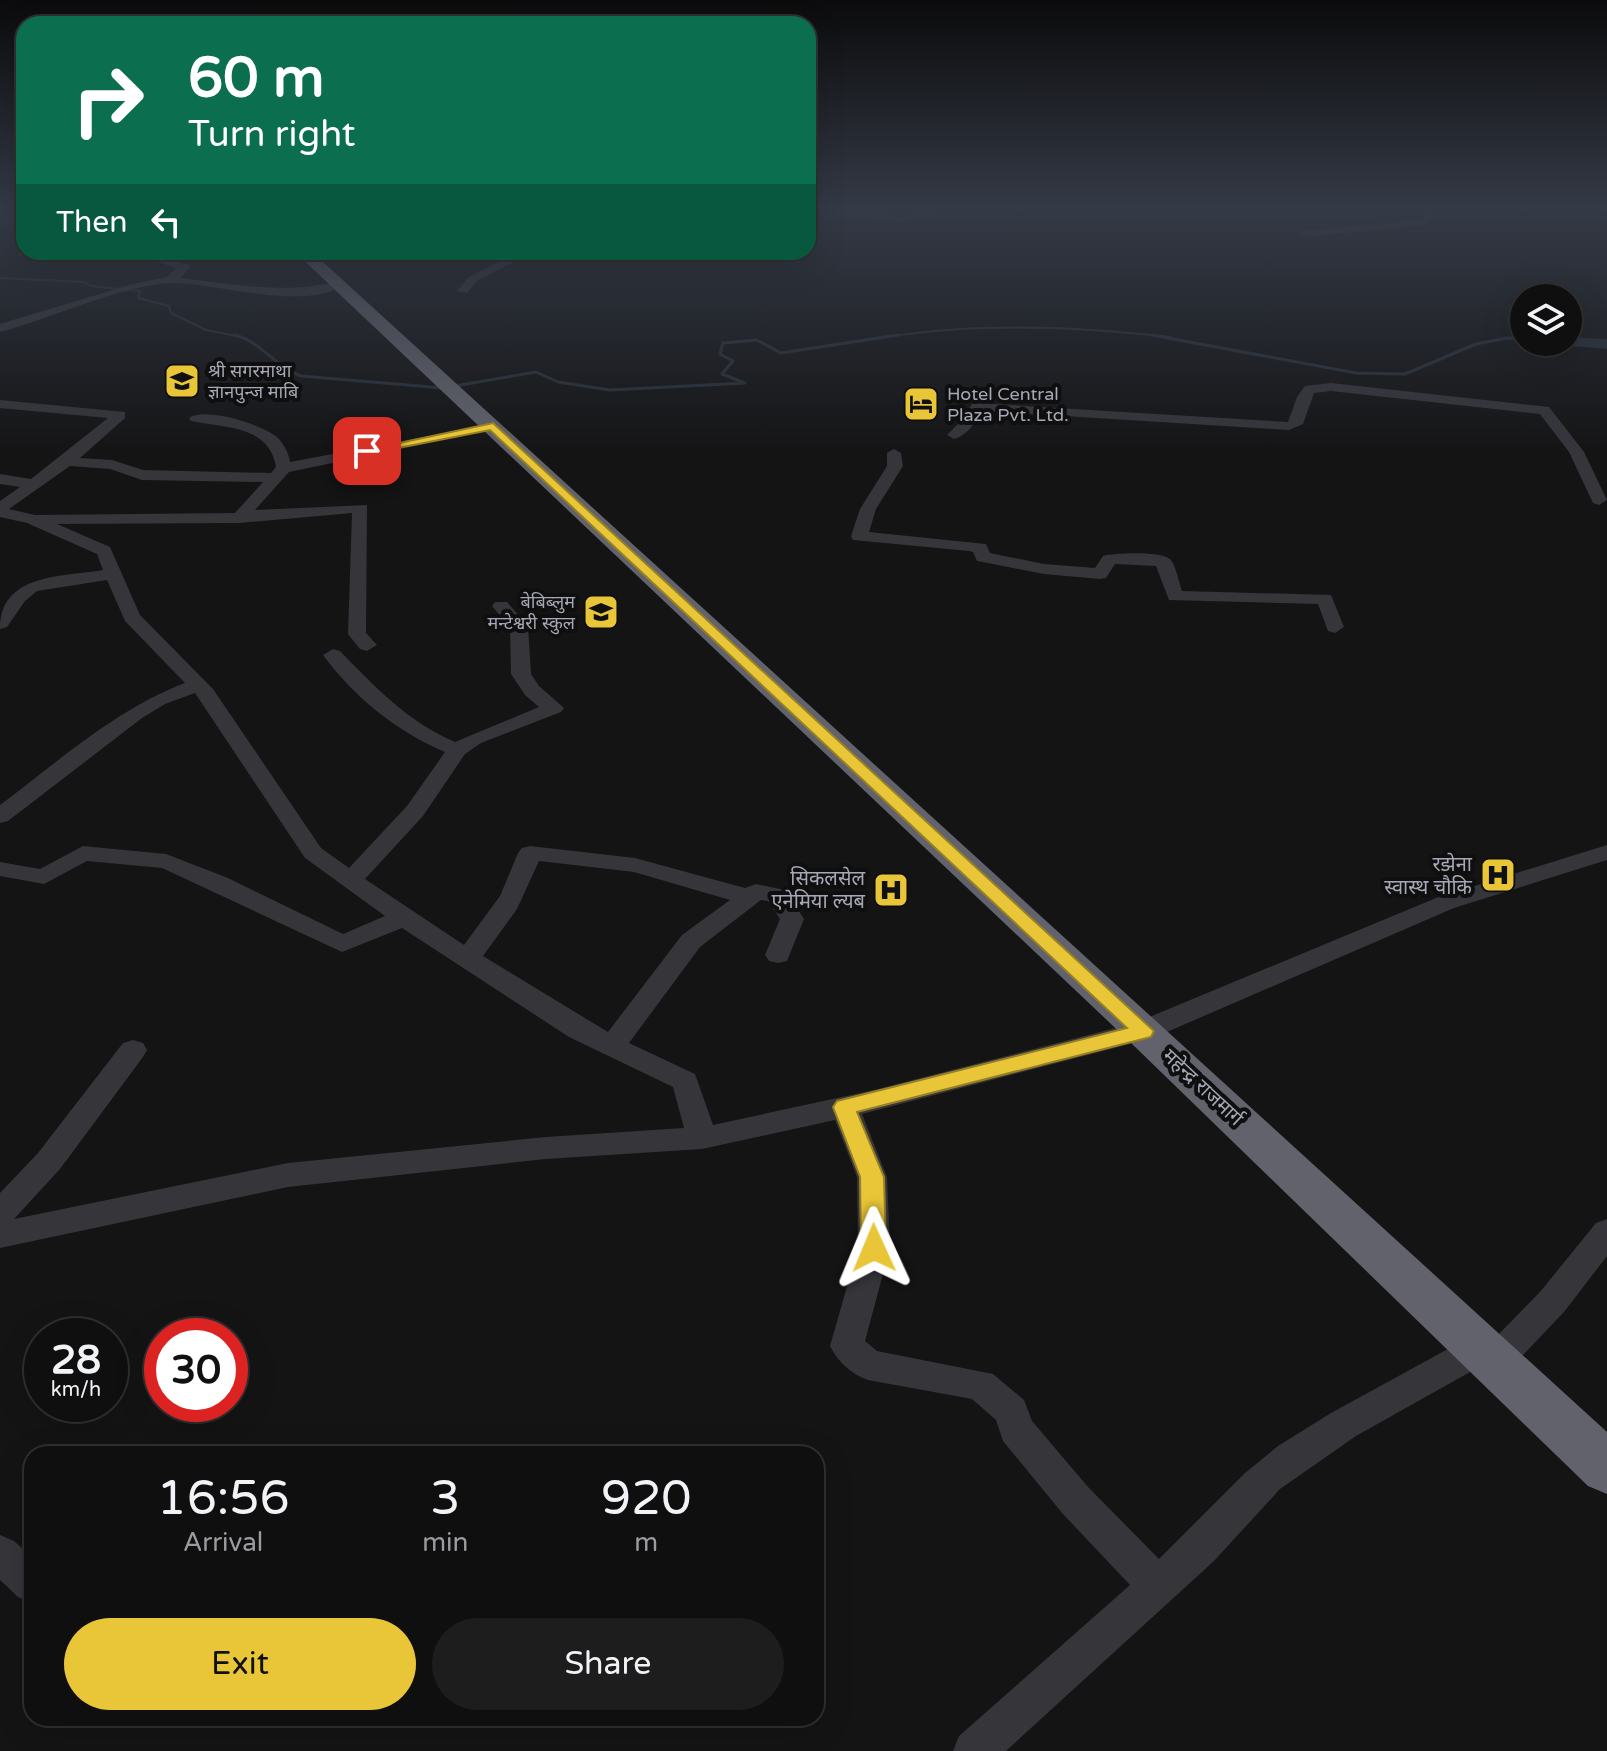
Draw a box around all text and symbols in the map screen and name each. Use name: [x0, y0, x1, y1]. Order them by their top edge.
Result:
text: 60 m: [188, 45, 324, 112]
icon: right: [56, 48, 160, 152]
text: Turn right: [188, 113, 355, 156]
icon: left: [144, 200, 188, 244]
text: Then: [56, 204, 128, 241]
map controls: [1510, 284, 1582, 356]
button: layers: [1510, 284, 1582, 356]
place label: श्री सगरमाथा ज्ञानपुन्ज माबि: [208, 360, 299, 404]
school or university icon: श्री सगरमाथा ज्ञानपुन्ज माबि: [163, 362, 201, 400]
place label: Hotel Central Plaza Pvt. Ltd.: [947, 383, 1069, 426]
hotel icon: Hotel Central Plaza Pvt. Ltd.: [902, 385, 940, 423]
pin: [333, 417, 401, 485]
icon: arrive: [345, 429, 389, 473]
place label: बेबिब्लुम मन्टेश्वरी स्कुल: [487, 591, 576, 635]
school or university icon: बेबिब्लुम मन्टेश्वरी स्कुल: [582, 593, 620, 631]
place label: रझेना स्वास्थ चौकि: [1384, 852, 1473, 900]
hospital icon: रझेना स्वास्थ चौकि: [1479, 856, 1517, 894]
place label: सिकलसेल एनेमिया ल्यब: [772, 866, 866, 914]
hospital icon: सिकलसेल एनेमिया ल्यब: [872, 871, 910, 909]
street label: महेन्द्र राजमार्ग: [1157, 1044, 1249, 1132]
position arrow: [832, 1206, 916, 1290]
speed limit sign: 30: [144, 1318, 248, 1422]
text: 28: [51, 1336, 101, 1384]
text: km/h: [51, 1378, 101, 1402]
text: 16:56: [157, 1470, 290, 1528]
text: 3: [430, 1470, 460, 1528]
text: 920: [601, 1470, 691, 1528]
text: Arrival: [183, 1527, 263, 1558]
text: min: [422, 1527, 468, 1558]
text: m: [634, 1527, 658, 1558]
button: Exit: [64, 1618, 416, 1710]
button: Share: [432, 1618, 784, 1710]

